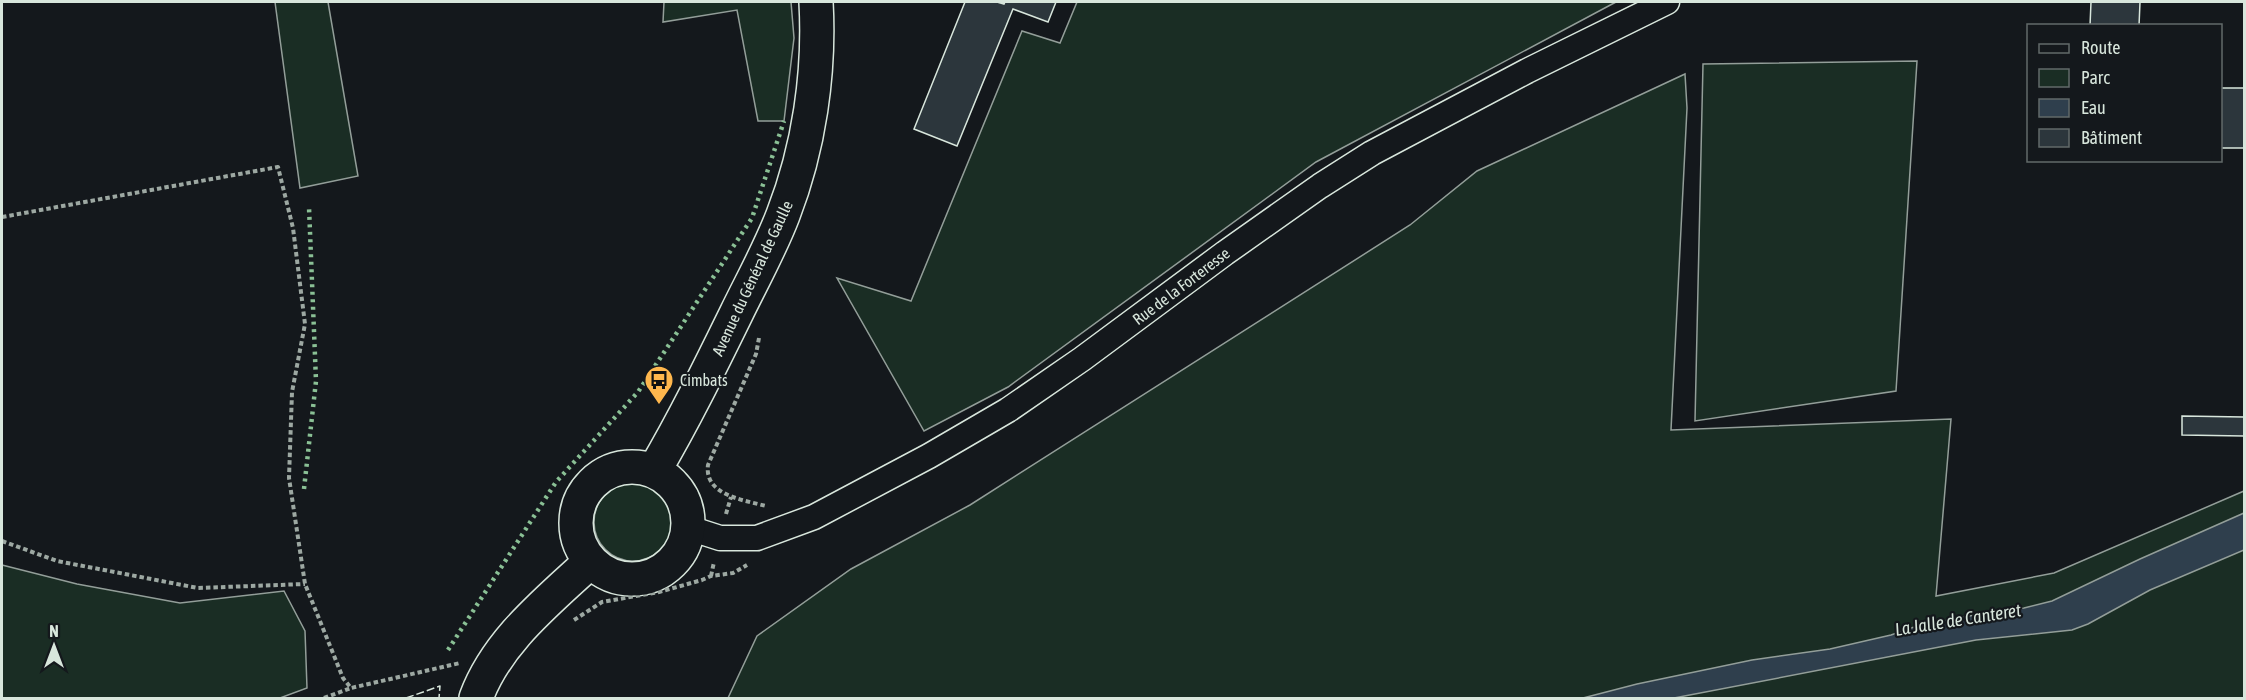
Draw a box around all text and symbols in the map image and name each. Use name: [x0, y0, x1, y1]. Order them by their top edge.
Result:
legend: [2027, 24, 2222, 162]
text: Route: [2081, 37, 2120, 58]
text: Parc: [2081, 67, 2110, 88]
text: Eau: [2081, 97, 2106, 118]
text: Bâtiment: [2081, 127, 2142, 148]
street label: Avenue du Général de Gaulle: [708, 197, 796, 359]
street label: Rue de la Forteresse: [1129, 244, 1233, 328]
bus stop icon: Cimbats: [643, 364, 675, 406]
place label: Cimbats: [680, 371, 728, 389]
water label: La Jalle de Canteret: [1893, 599, 2023, 640]
north arrow: [24, 616, 84, 676]
text: N: [49, 622, 59, 640]

